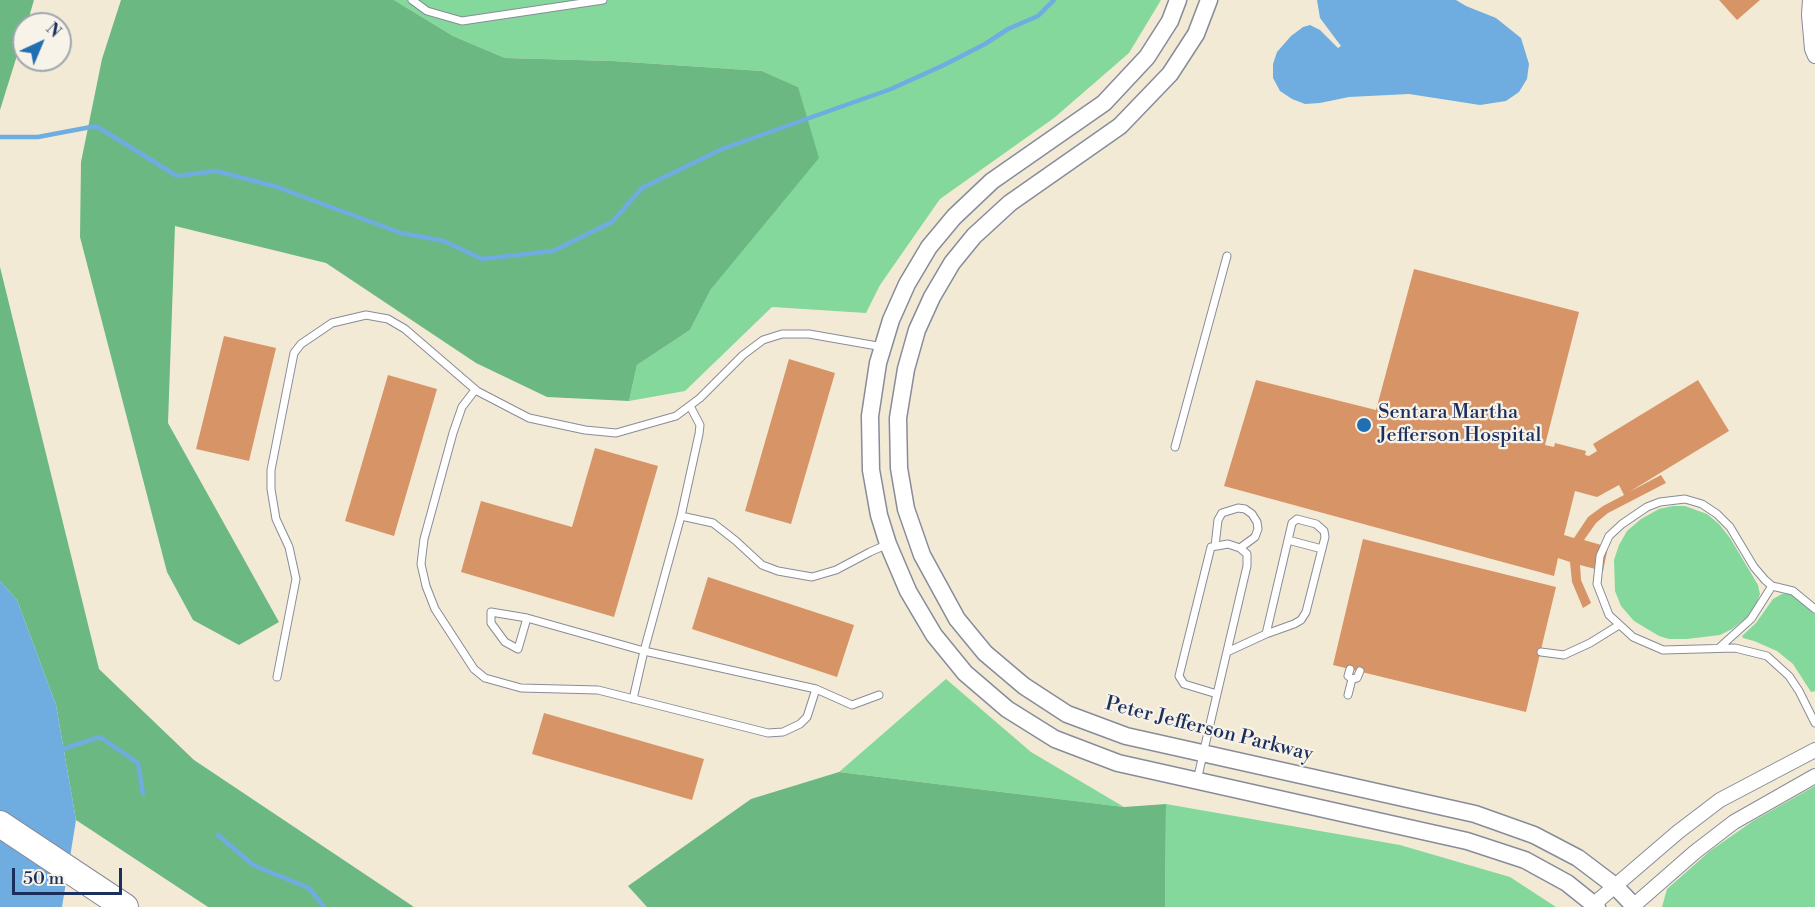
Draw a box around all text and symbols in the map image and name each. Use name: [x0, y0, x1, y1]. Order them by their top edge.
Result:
north arrow: [12, 12, 72, 72]
text: N: [42, 19, 65, 42]
place label: Sentara Martha Jefferson Hospital: [1378, 401, 1541, 448]
marker: Sentara Martha Jefferson Hospital: [1355, 416, 1373, 434]
street label: Peter Jefferson Parkway: [1103, 693, 1315, 767]
scale bar: [15, 856, 124, 894]
text: 50 m: [23, 867, 64, 890]

